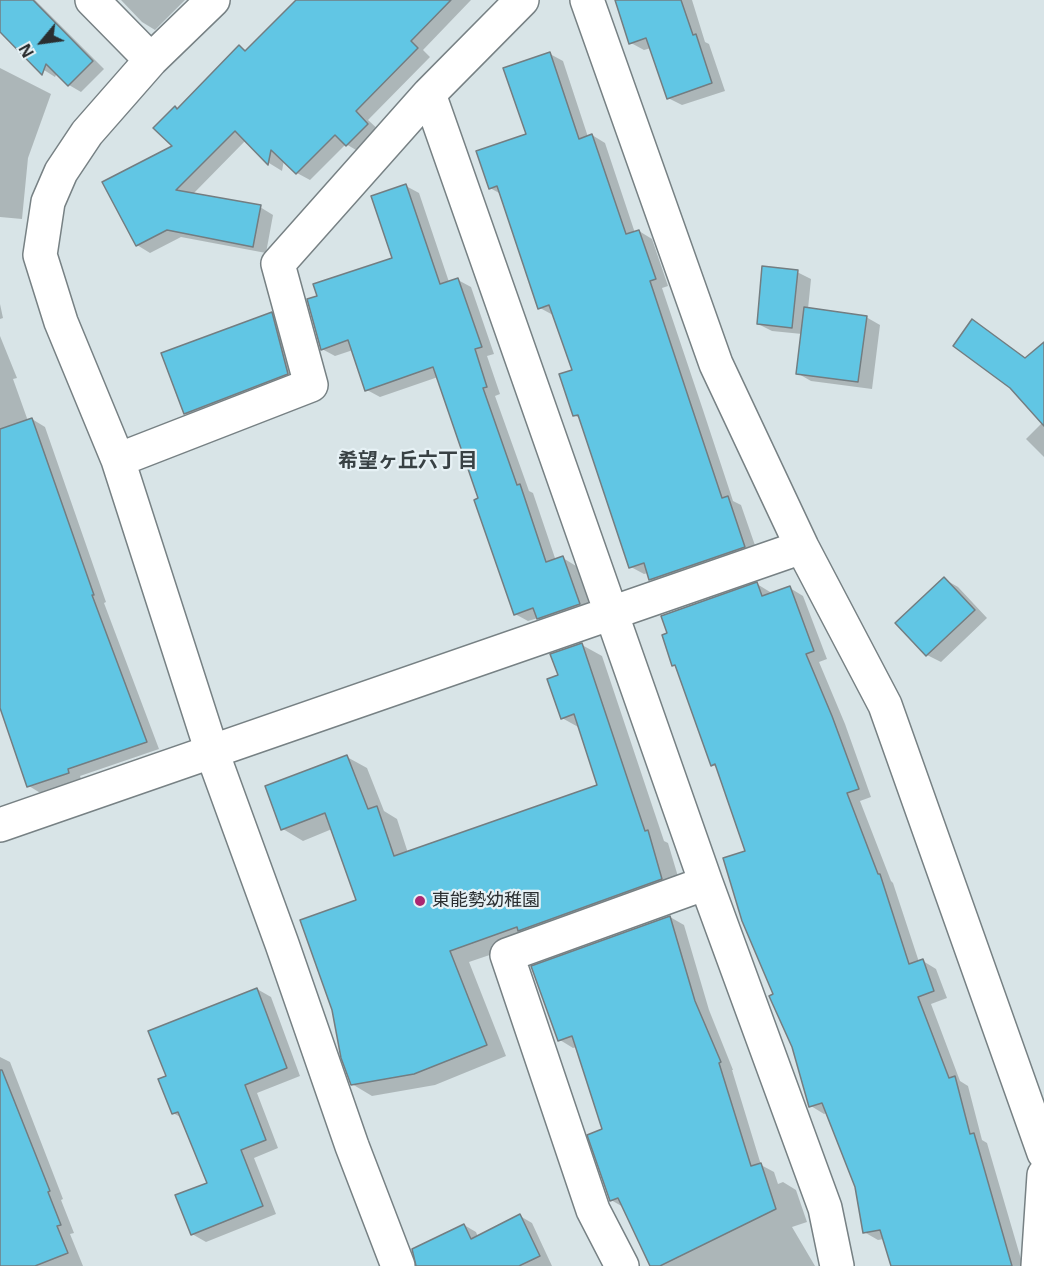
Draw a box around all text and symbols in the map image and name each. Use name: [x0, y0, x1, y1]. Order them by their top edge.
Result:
north arrow: [12, 12, 72, 72]
text: N: [13, 40, 39, 62]
district label: 希望ヶ丘六丁目: [338, 449, 478, 473]
place label: 東能勢幼稚園: [432, 890, 540, 912]
marker: 東能勢幼稚園: [413, 894, 427, 908]

